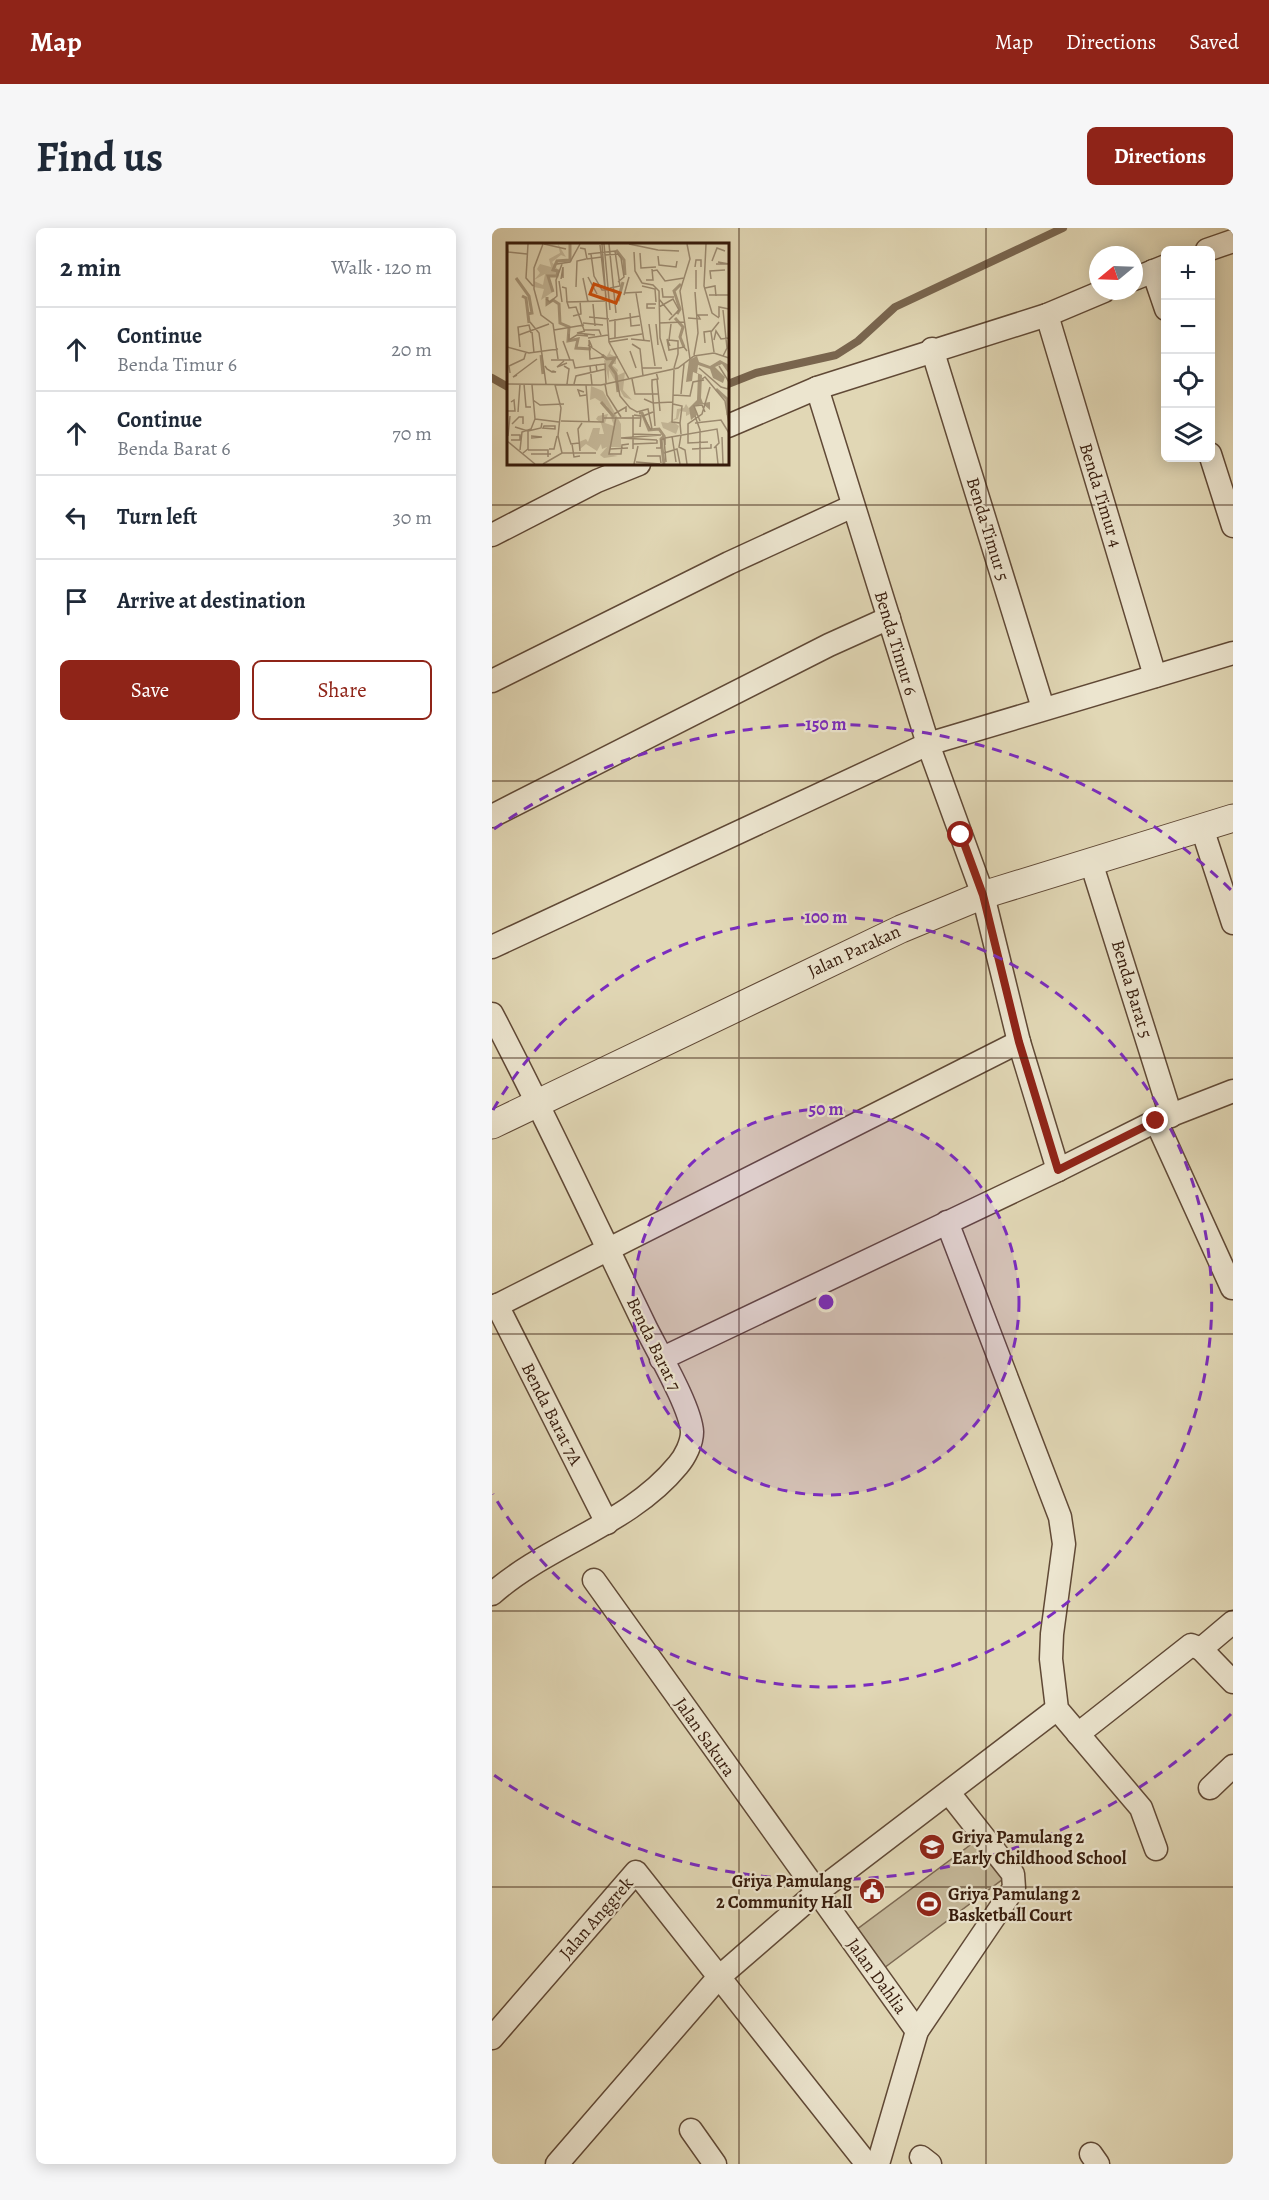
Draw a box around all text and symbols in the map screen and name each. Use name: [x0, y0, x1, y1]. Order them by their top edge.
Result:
text: Map: [30, 23, 82, 61]
text: Map: [995, 28, 1033, 56]
text: Directions: [1066, 28, 1156, 56]
text: Saved: [1189, 28, 1239, 56]
button: Directions: [1087, 127, 1233, 185]
text: Find us: [36, 128, 163, 185]
inset map: [507, 243, 729, 465]
north arrow: [1089, 246, 1143, 300]
map controls: [1161, 246, 1215, 462]
button: +: [1161, 246, 1215, 300]
text: 2 min: [60, 250, 121, 285]
text: Walk · 120 m: [331, 254, 432, 281]
button: −: [1161, 300, 1215, 354]
text: Continue: [117, 321, 202, 351]
icon: ahead: [60, 333, 93, 366]
text: 20 m: [391, 336, 432, 363]
text: Benda Timur 6: [117, 351, 237, 378]
button: locate: [1161, 354, 1215, 408]
text: Continue: [117, 405, 202, 435]
button: layers: [1161, 408, 1215, 462]
icon: ahead: [60, 417, 93, 450]
text: 70 m: [392, 420, 432, 447]
text: Benda Barat 6: [117, 435, 231, 462]
street label: Benda Timur 4: [1074, 440, 1128, 550]
street label: Benda Timur 5: [961, 474, 1015, 584]
icon: left: [60, 501, 93, 534]
text: Turn left: [117, 502, 197, 532]
text: 30 m: [392, 504, 432, 531]
icon: arrive: [60, 585, 93, 618]
text: Arrive at destination: [117, 586, 306, 616]
street label: Benda Timur 6: [869, 588, 923, 698]
button: Save: [60, 660, 240, 720]
button: Share: [252, 660, 432, 720]
text: 150 m: [805, 712, 847, 736]
route start: [947, 821, 973, 847]
text: 100 m: [805, 905, 847, 929]
street label: Jalan Parakan: [804, 919, 904, 983]
street label: Benda Barat 5: [1106, 937, 1158, 1041]
text: 50 m: [809, 1097, 843, 1121]
route end: [1142, 1107, 1168, 1133]
centre of rings: [816, 1292, 836, 1312]
street label: Benda Barat 7: [621, 1293, 687, 1395]
street label: Benda Barat 7A: [516, 1359, 588, 1470]
street label: Jalan Sakura: [669, 1693, 741, 1782]
place label: Griya Pamulang 2 Early Childhood School: [952, 1825, 1127, 1870]
school or university icon: Griya Pamulang 2 Early Childhood School: [917, 1832, 947, 1862]
place label: Griya Pamulang 2 Community Hall: [716, 1869, 853, 1914]
street label: Jalan Anggrek: [554, 1872, 638, 1964]
public building icon: Griya Pamulang 2 Community Hall: [857, 1876, 887, 1906]
place label: Griya Pamulang 2 Basketball Court: [948, 1882, 1080, 1927]
sports icon: Griya Pamulang 2 Basketball Court: [914, 1889, 944, 1919]
street label: Jalan Dahlia: [841, 1933, 913, 2019]

